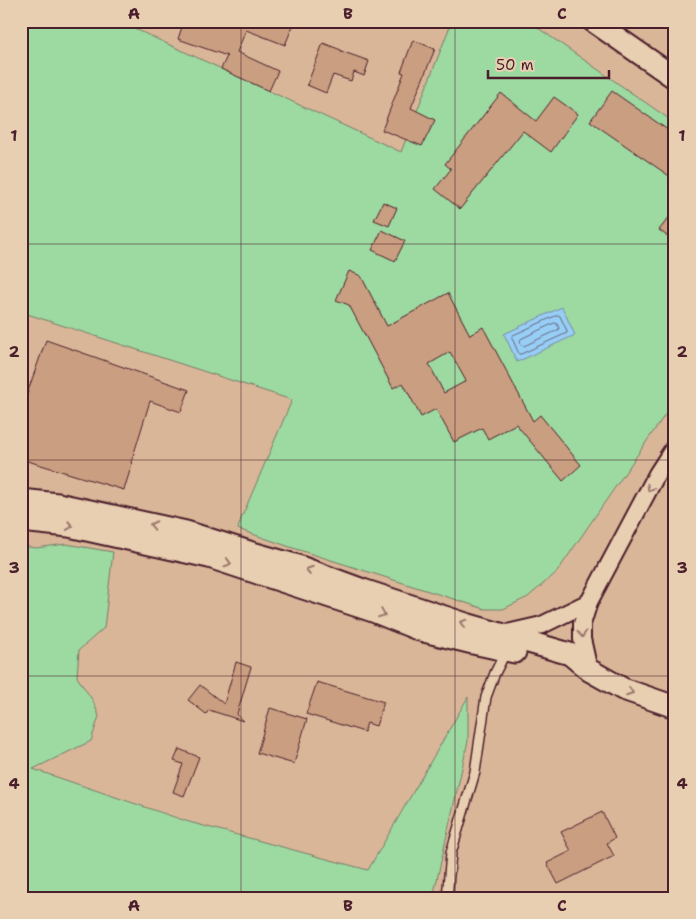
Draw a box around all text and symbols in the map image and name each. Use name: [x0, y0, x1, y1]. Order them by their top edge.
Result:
text: A: [128, 3, 140, 24]
text: B: [343, 3, 353, 24]
text: C: [557, 3, 567, 24]
scale bar: [488, 48, 610, 80]
text: 50 m: [496, 55, 534, 75]
text: 1: [10, 125, 18, 146]
text: 1: [678, 125, 686, 146]
text: 2: [8, 341, 20, 362]
text: 2: [676, 341, 688, 362]
one-way arrow: [646, 482, 656, 491]
one-way arrow: [149, 520, 158, 530]
one-way arrow: [65, 521, 74, 531]
text: 3: [8, 557, 20, 578]
one-way arrow: [223, 557, 232, 567]
text: 3: [676, 557, 688, 578]
one-way arrow: [305, 566, 314, 576]
one-way arrow: [377, 608, 386, 619]
one-way arrow: [459, 619, 467, 629]
one-way arrow: [577, 630, 588, 638]
one-way arrow: [626, 686, 634, 696]
text: 4: [8, 773, 20, 794]
text: 4: [676, 773, 688, 794]
text: A: [128, 895, 140, 916]
text: B: [343, 895, 353, 916]
text: C: [557, 895, 567, 916]

